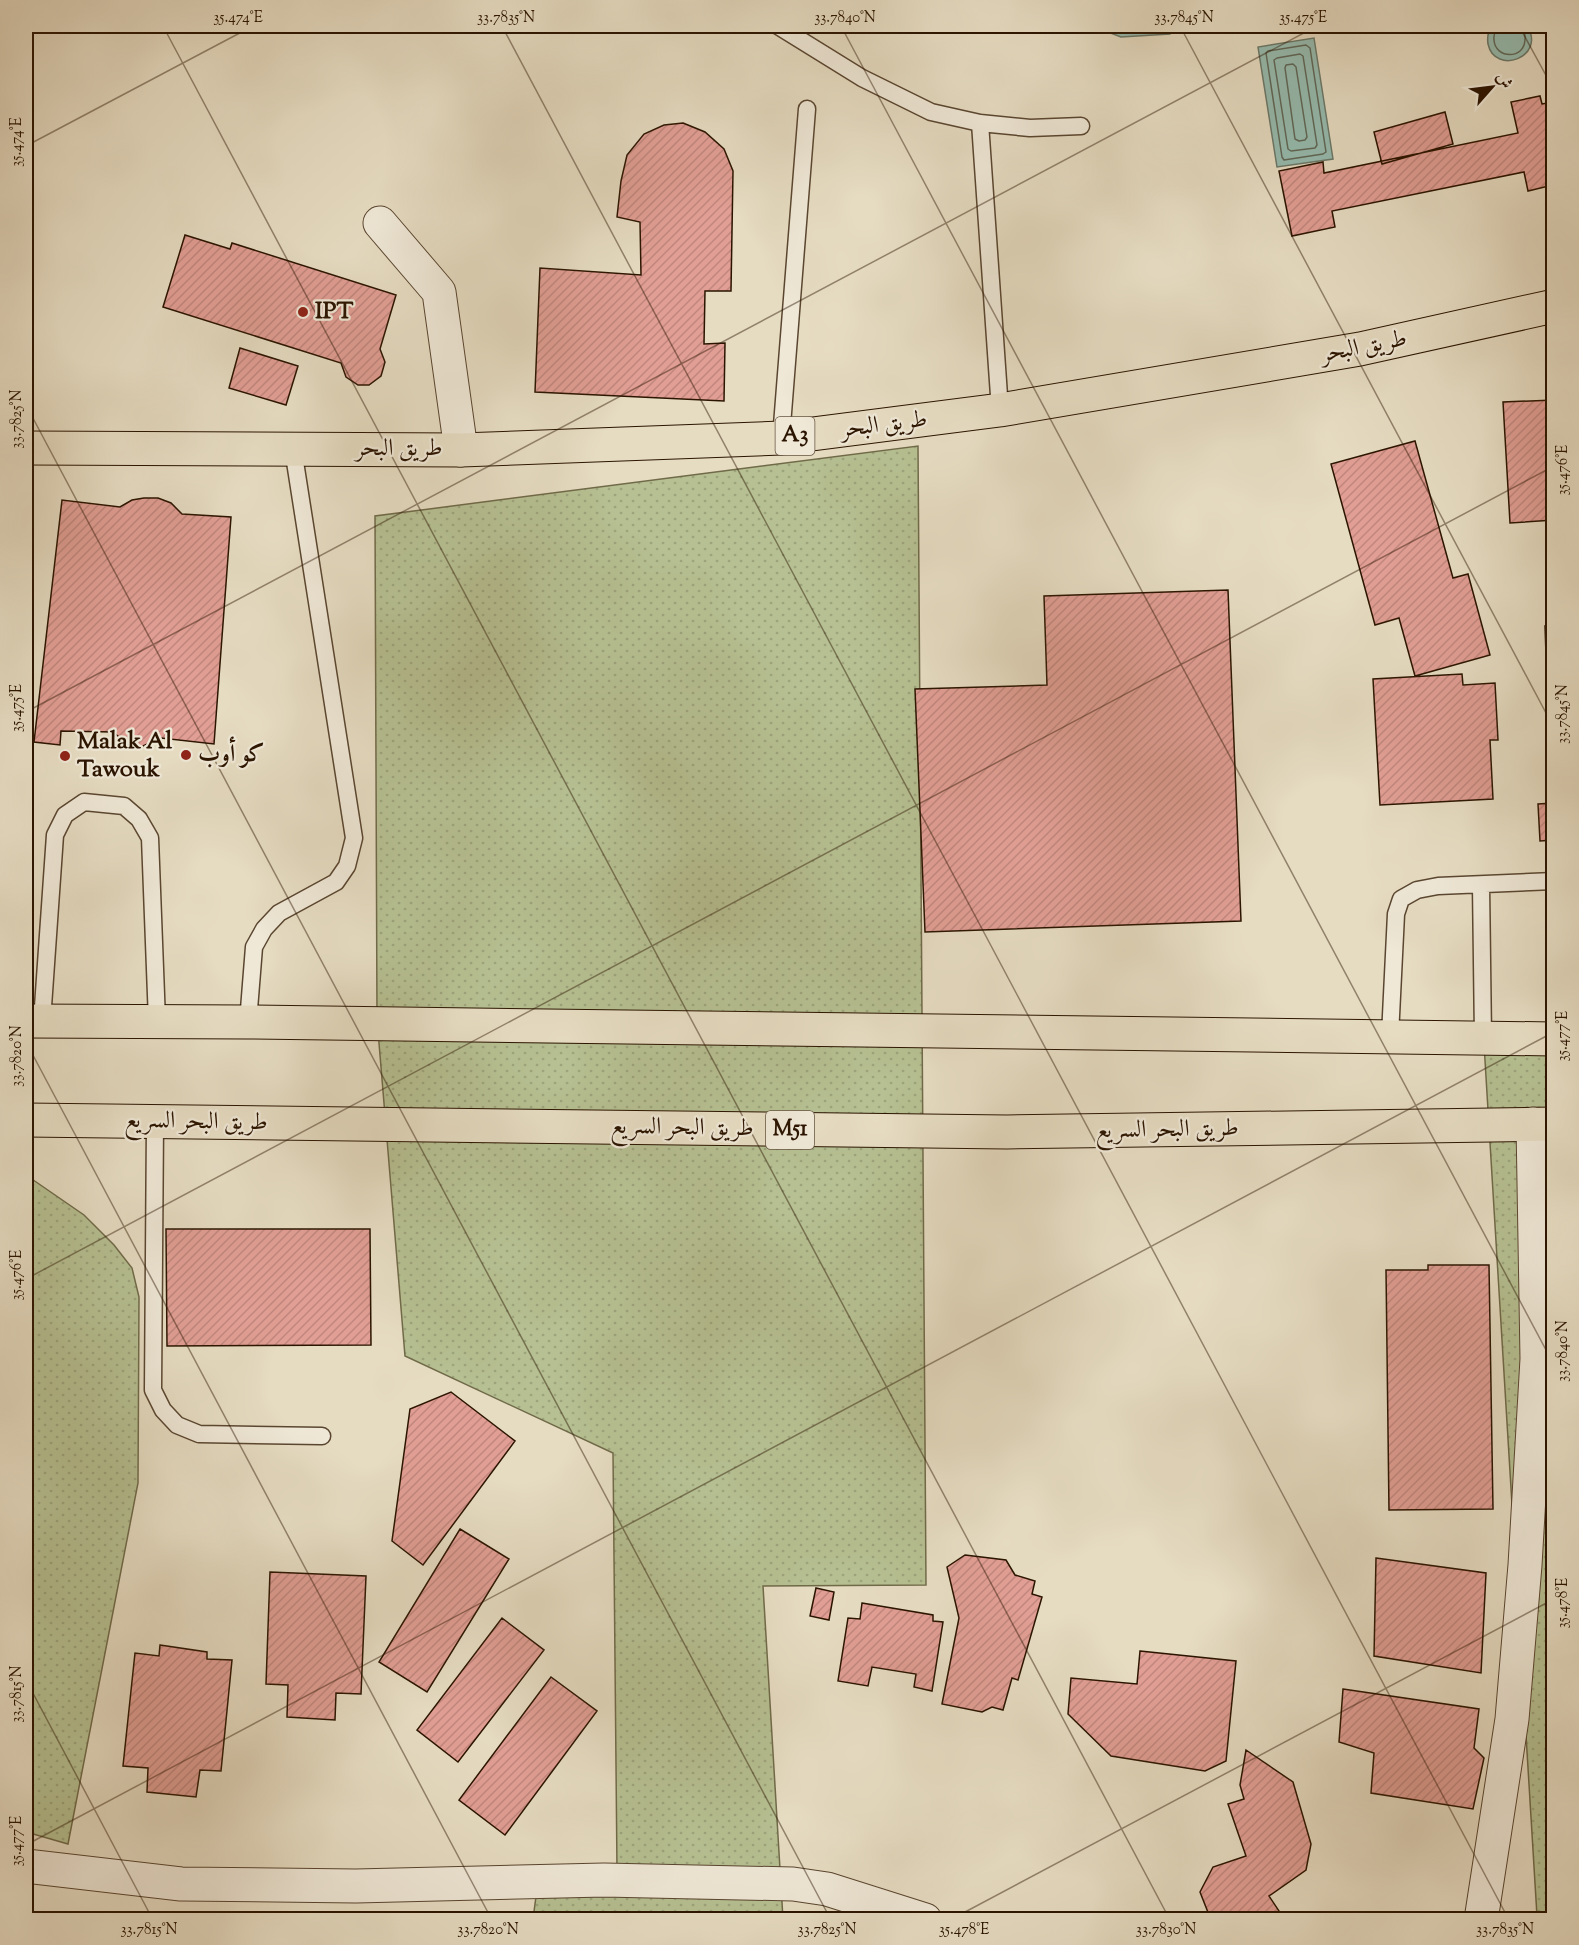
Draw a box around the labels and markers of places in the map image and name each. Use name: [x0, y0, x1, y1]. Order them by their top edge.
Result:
place label: IPT: [315, 295, 353, 329]
marker: IPT: [296, 305, 310, 319]
place label: Malak Al Tawouk: [77, 725, 173, 787]
place label: كو أوب: [198, 736, 265, 772]
marker: كو أوب: [179, 748, 193, 762]
marker: Malak Al Tawouk: [58, 749, 72, 763]

